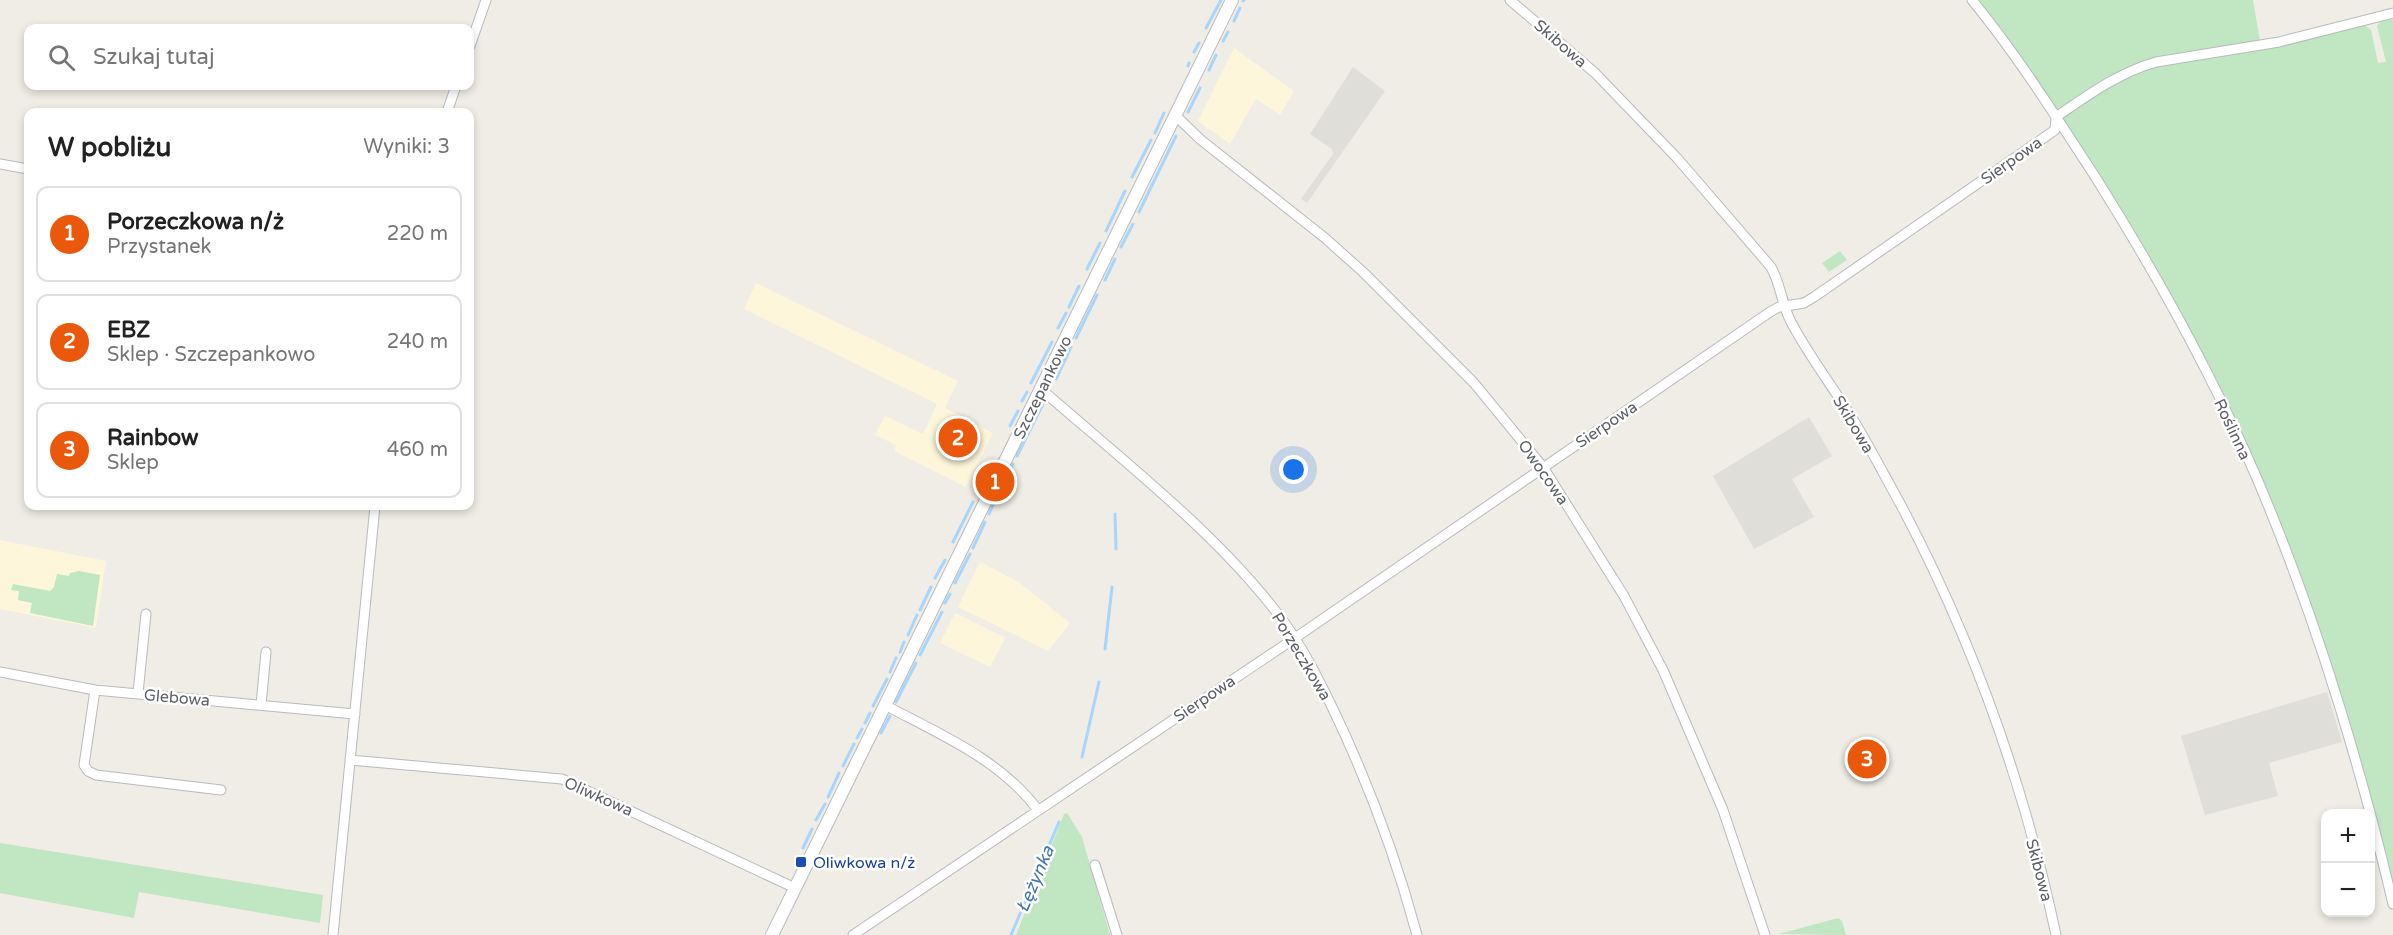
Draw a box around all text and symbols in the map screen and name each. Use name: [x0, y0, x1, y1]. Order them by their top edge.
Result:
street label: Skibowa: [1530, 15, 1591, 72]
search box: [24, 24, 474, 90]
icon: search: [45, 41, 78, 74]
text: Szukaj tutaj: [93, 44, 215, 70]
text: W pobliżu: [48, 132, 171, 163]
street label: Sierpowa: [1977, 133, 2046, 189]
text: Wyniki: 3: [363, 135, 450, 159]
text: Porzeczkowa n/ż: [107, 209, 284, 235]
text: 1: [63, 222, 76, 246]
text: 220 m: [387, 222, 448, 246]
text: Przystanek: [107, 235, 211, 259]
text: EBZ: [107, 317, 150, 343]
text: 2: [63, 330, 76, 354]
text: 240 m: [387, 330, 448, 354]
street label: Szczepankowo: [1009, 332, 1077, 442]
text: Sklep · Szczepankowo: [107, 343, 315, 367]
street label: Skibowa: [1828, 392, 1878, 457]
street label: Roślinna: [2209, 396, 2255, 463]
street label: Sierpowa: [1572, 397, 1641, 453]
pin: 2: [938, 416, 978, 460]
text: Rainbow: [107, 425, 198, 451]
street label: Owocowa: [1513, 436, 1573, 509]
text: 3: [63, 438, 76, 462]
text: 460 m: [387, 438, 448, 462]
text: Sklep: [107, 451, 159, 475]
your location: [1279, 455, 1308, 484]
pin: 1: [976, 460, 1014, 504]
street label: Porzeczkowa: [1267, 609, 1335, 704]
street label: Sierpowa: [1170, 671, 1239, 727]
street label: Glebowa: [143, 685, 211, 711]
pin: 3: [1848, 736, 1886, 782]
street label: Oliwkowa: [561, 773, 636, 821]
map controls: [2321, 809, 2375, 917]
button: +: [2321, 809, 2375, 863]
street label: Skibowa: [2021, 837, 2057, 904]
water label: Łężynka: [1011, 842, 1059, 916]
place label: Oliwkowa n/ż: [813, 853, 915, 873]
marker: Oliwkowa n/ż: [794, 855, 808, 869]
button: −: [2321, 863, 2375, 917]

